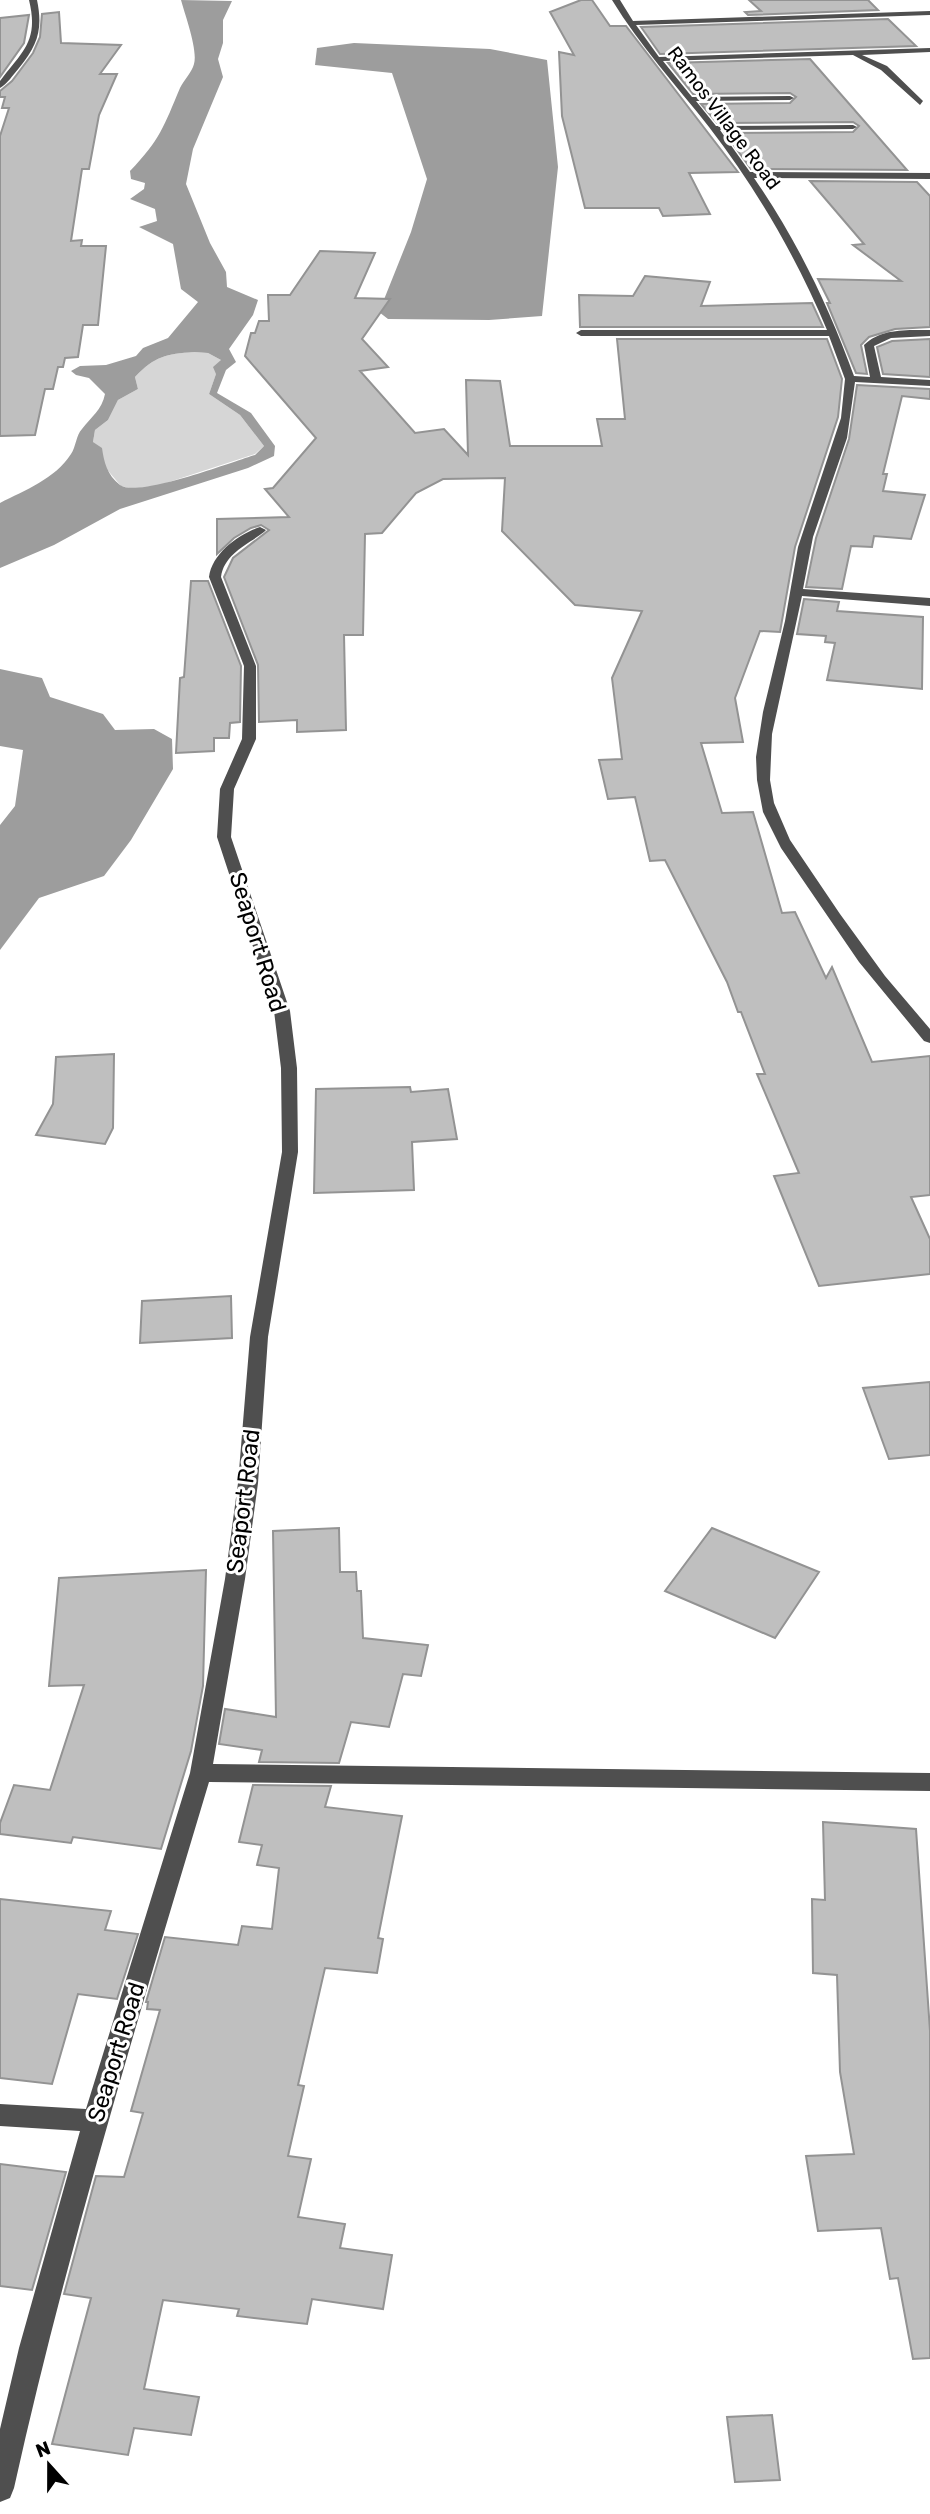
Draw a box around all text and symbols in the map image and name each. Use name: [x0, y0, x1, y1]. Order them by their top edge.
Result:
street label: Ramos Village Road: [663, 42, 785, 194]
street label: Seaport Road: [223, 869, 293, 1015]
street label: Seaport Road: [220, 1427, 266, 1575]
street label: Seaport Road: [81, 1979, 151, 2125]
north arrow: [14, 2430, 84, 2500]
text: N: [33, 2436, 54, 2463]

